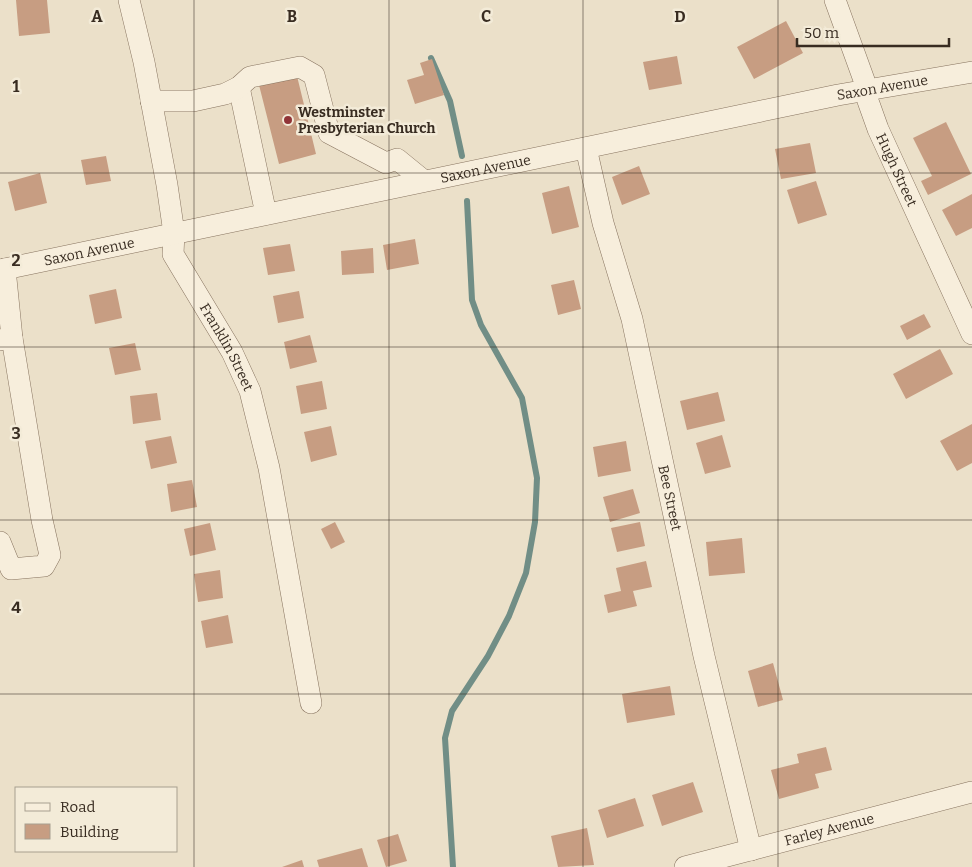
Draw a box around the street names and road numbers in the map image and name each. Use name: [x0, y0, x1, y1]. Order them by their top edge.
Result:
street label: Saxon Avenue: [835, 71, 929, 104]
street label: Hugh Street: [873, 130, 921, 209]
street label: Saxon Avenue: [439, 151, 532, 186]
street label: Saxon Avenue: [42, 234, 136, 269]
street label: Franklin Street: [196, 300, 257, 393]
street label: Bee Street: [655, 463, 685, 532]
street label: Farley Avenue: [783, 809, 876, 849]

